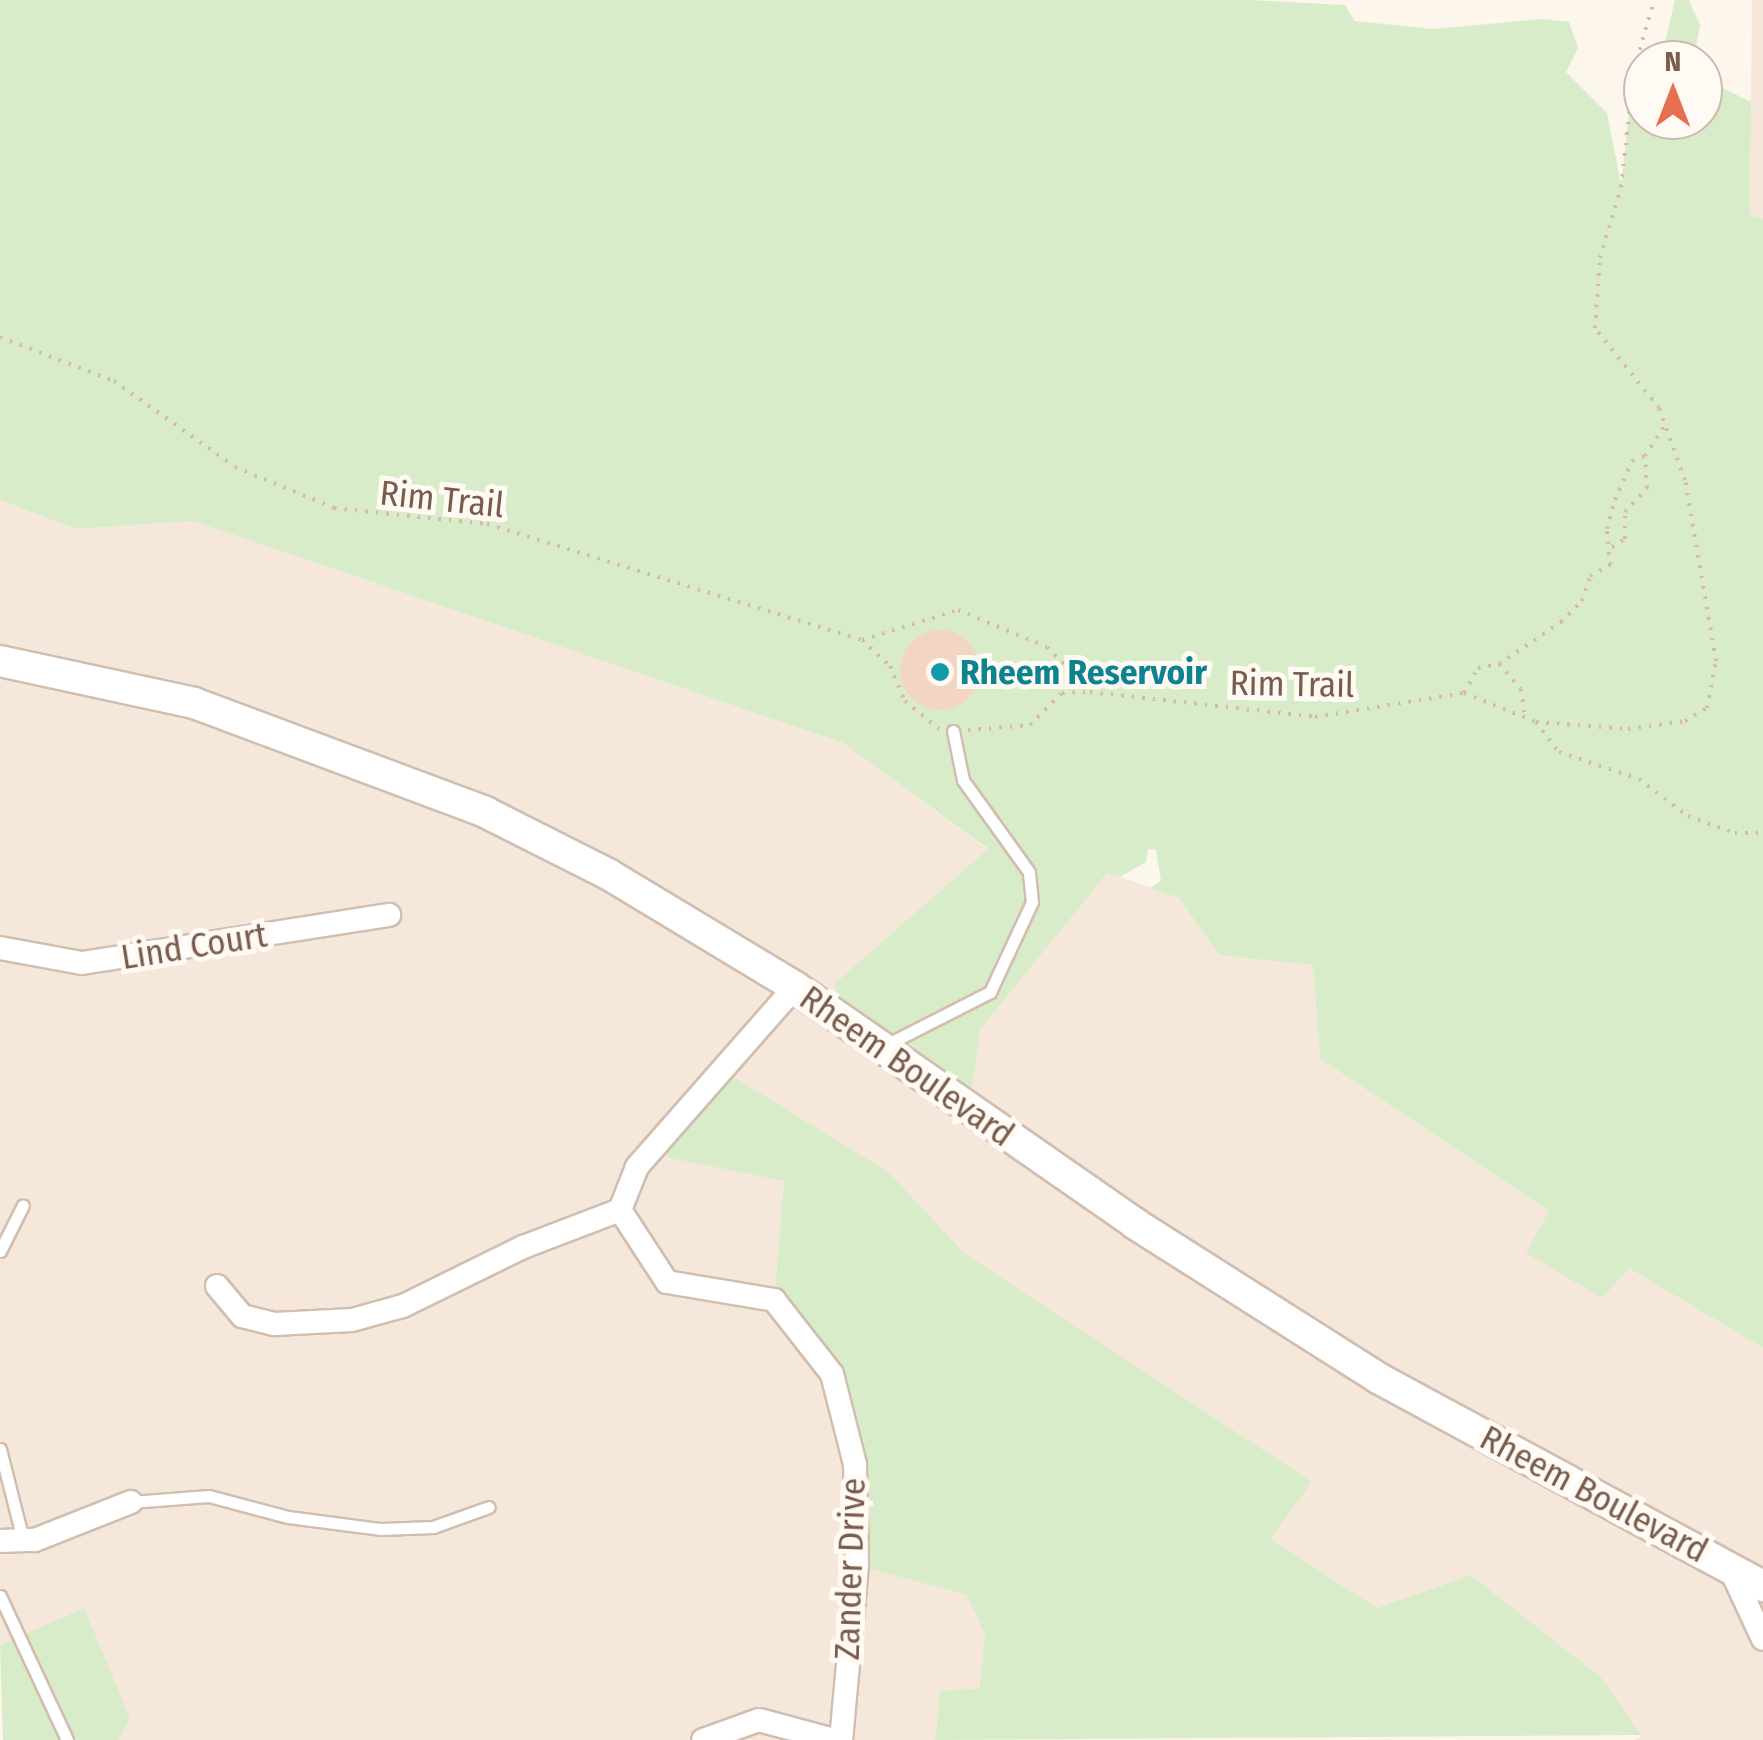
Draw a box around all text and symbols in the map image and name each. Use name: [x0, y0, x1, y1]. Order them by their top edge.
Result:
north arrow: [1623, 40, 1723, 140]
text: N: [1665, 45, 1681, 78]
street label: Rim Trail: [378, 472, 506, 526]
place label: Rheem Reservoir: [960, 651, 1207, 693]
marker: Rheem Reservoir: [929, 661, 951, 683]
street label: Rim Trail: [1229, 662, 1355, 706]
street label: Lind Court: [118, 914, 270, 978]
street label: Rheem Boulevard: [792, 977, 1022, 1155]
street label: Rheem Boulevard: [1473, 1416, 1715, 1572]
street label: Zander Drive: [826, 1477, 874, 1661]

